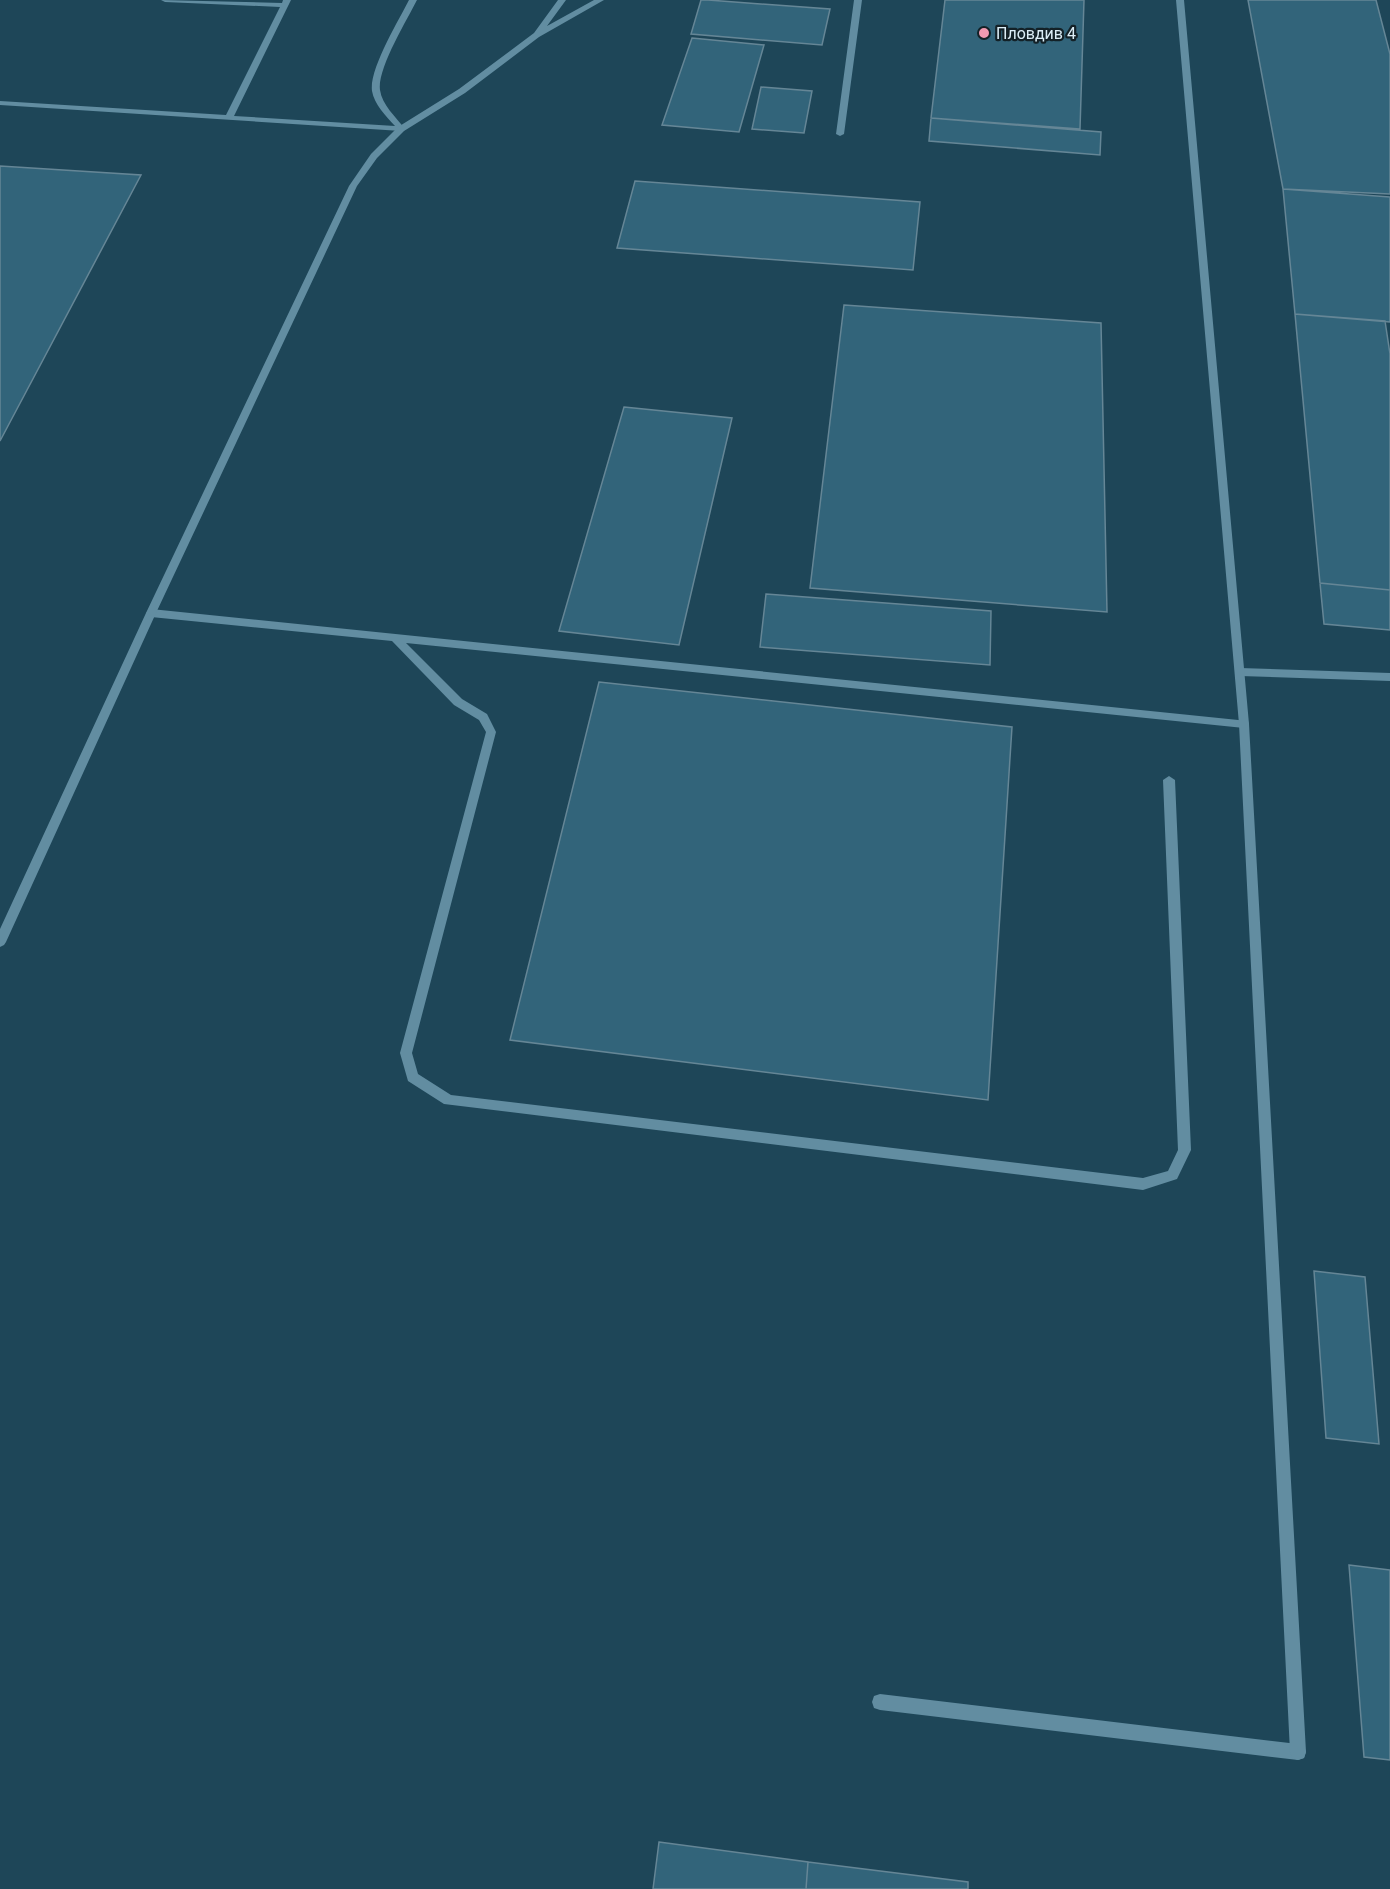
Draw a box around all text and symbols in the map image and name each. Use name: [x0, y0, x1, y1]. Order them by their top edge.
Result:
place label: Пловдив 4: [996, 24, 1076, 43]
marker: Пловдив 4: [977, 26, 991, 40]

